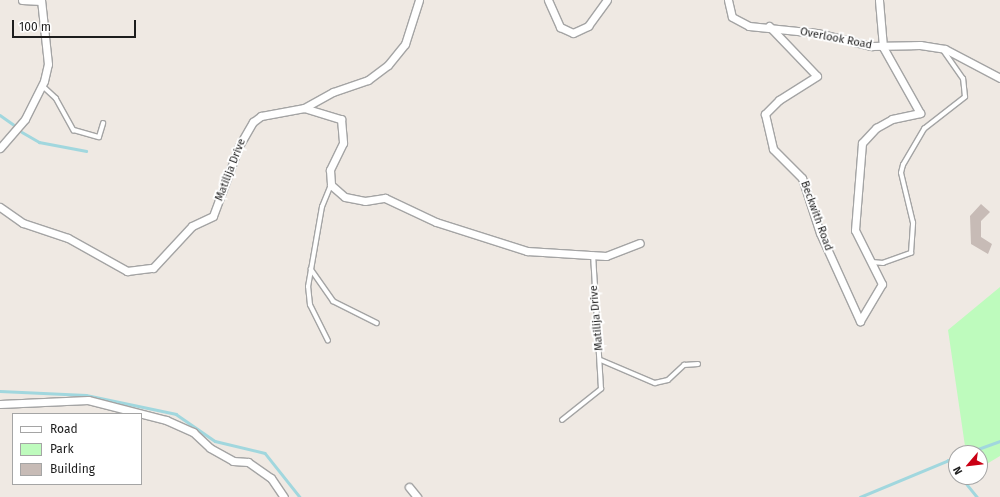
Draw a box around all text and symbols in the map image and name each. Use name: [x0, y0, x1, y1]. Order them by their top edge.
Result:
scale bar: [14, 12, 138, 38]
text: 100 m: [19, 20, 51, 34]
street label: Overlook Road: [799, 26, 873, 52]
street label: Matilija Drive: [213, 137, 249, 203]
street label: Beckwith Road: [797, 179, 835, 253]
street label: Matilija Drive: [588, 285, 606, 351]
legend: [12, 413, 142, 485]
text: Road: [50, 422, 78, 436]
text: Park: [50, 442, 74, 456]
north arrow: [948, 445, 988, 485]
text: Building: [50, 462, 95, 476]
text: N: [950, 464, 965, 477]

